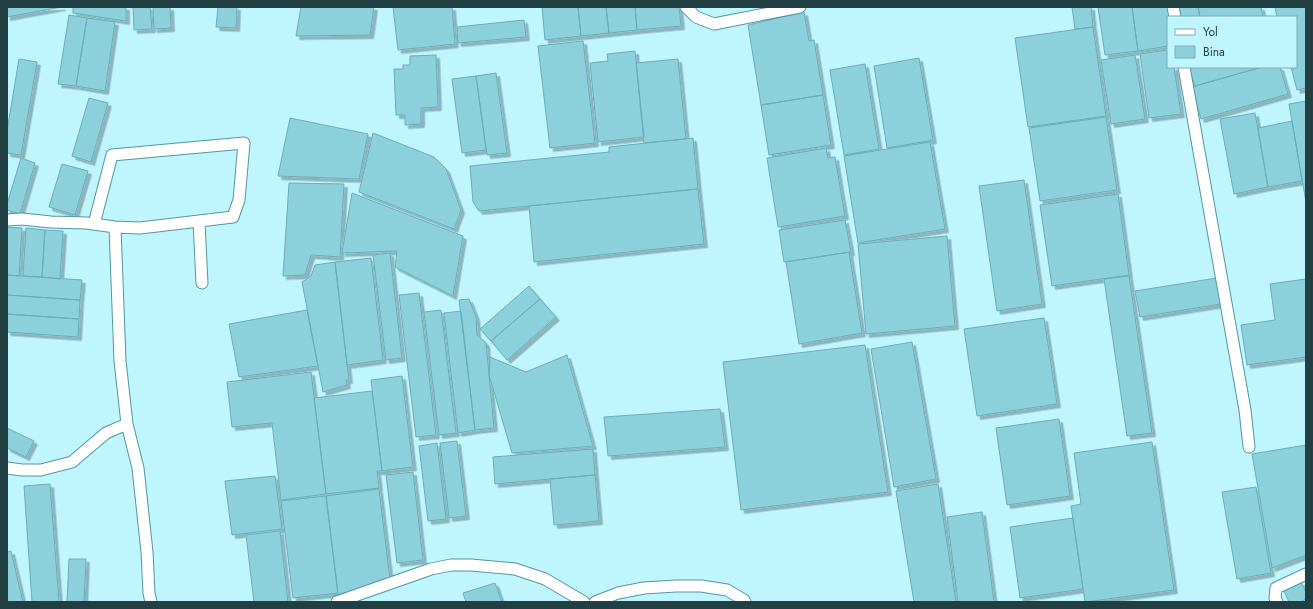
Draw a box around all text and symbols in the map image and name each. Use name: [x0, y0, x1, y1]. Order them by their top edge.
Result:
legend: [1167, 16, 1297, 68]
text: Yol: [1203, 23, 1218, 41]
text: Bina: [1203, 43, 1225, 61]

